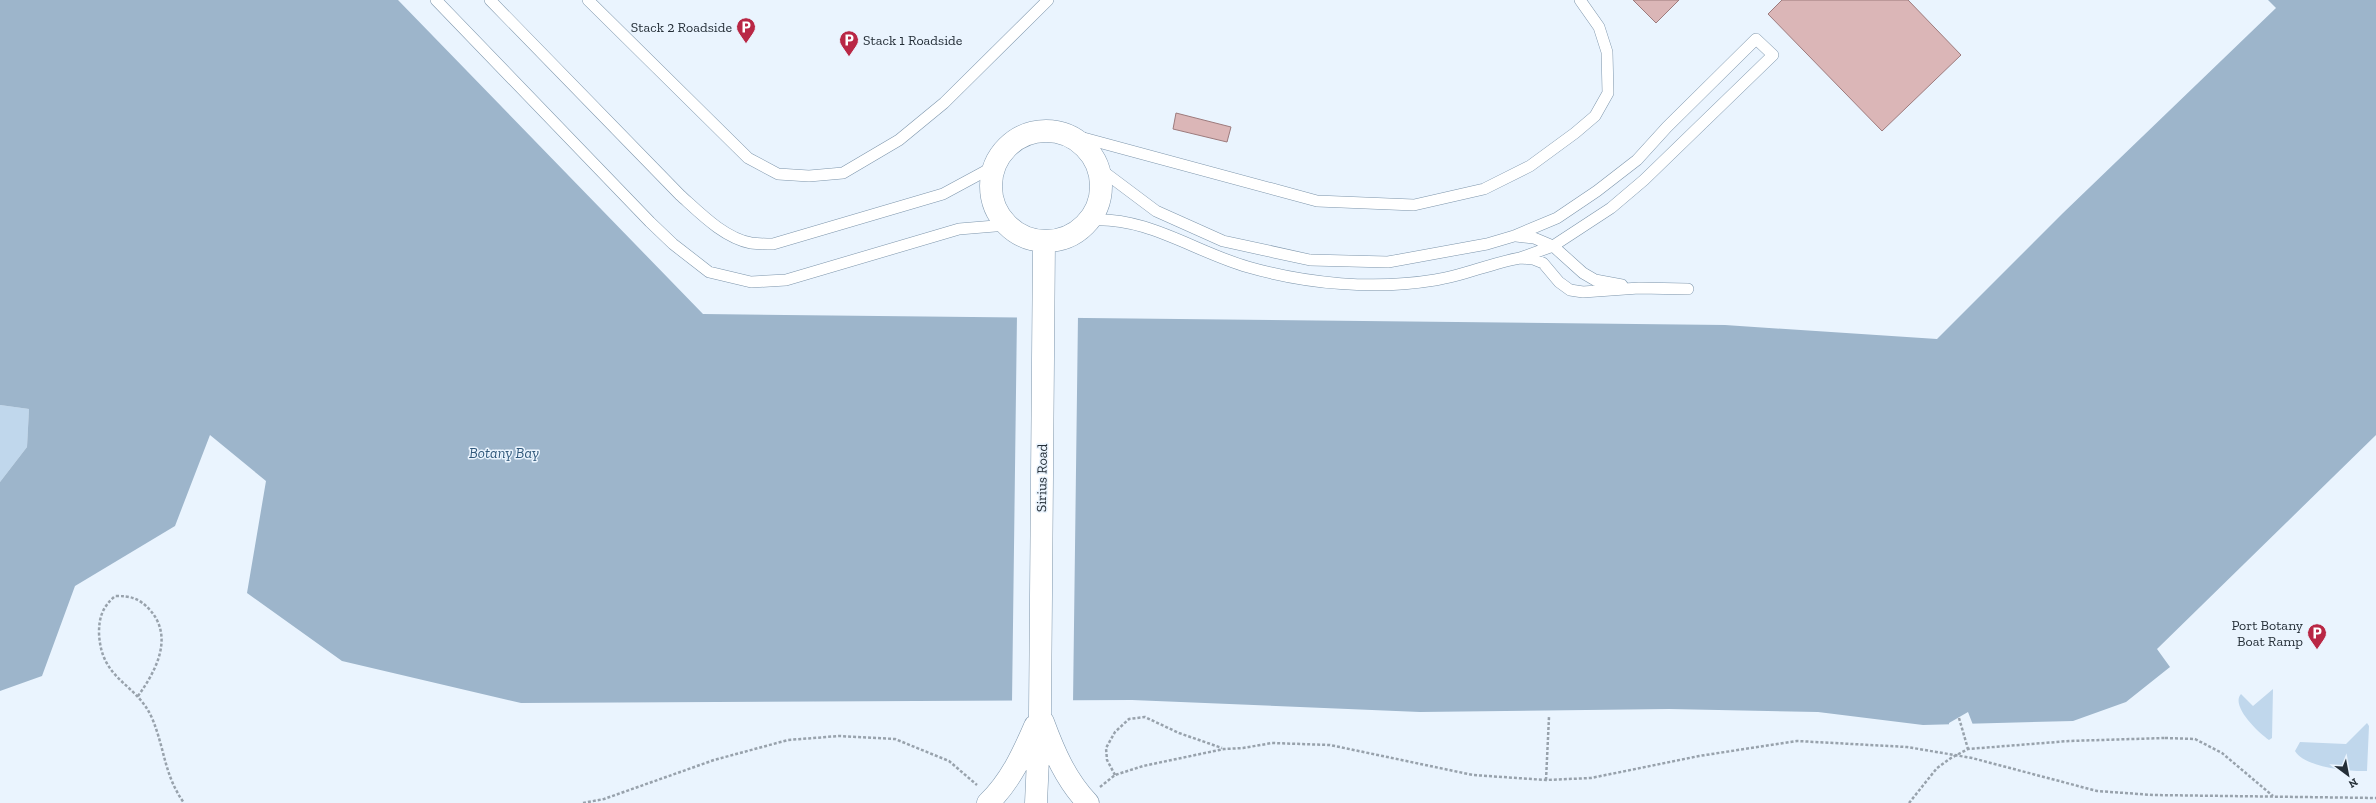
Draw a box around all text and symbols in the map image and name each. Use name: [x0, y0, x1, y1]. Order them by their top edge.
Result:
parking icon: Stack 2 Roadside: [735, 16, 757, 44]
place label: Stack 2 Roadside: [631, 19, 732, 36]
parking icon: Stack 1 Roadside: [838, 29, 860, 57]
place label: Stack 1 Roadside: [863, 32, 963, 49]
street label: Sirius Road: [1033, 443, 1051, 512]
water label: Botany Bay: [469, 444, 539, 462]
place label: Port Botany Boat Ramp: [2231, 617, 2304, 650]
parking icon: Port Botany Boat Ramp: [2306, 622, 2328, 650]
north arrow: [2328, 755, 2368, 795]
text: N: [2346, 775, 2360, 791]

